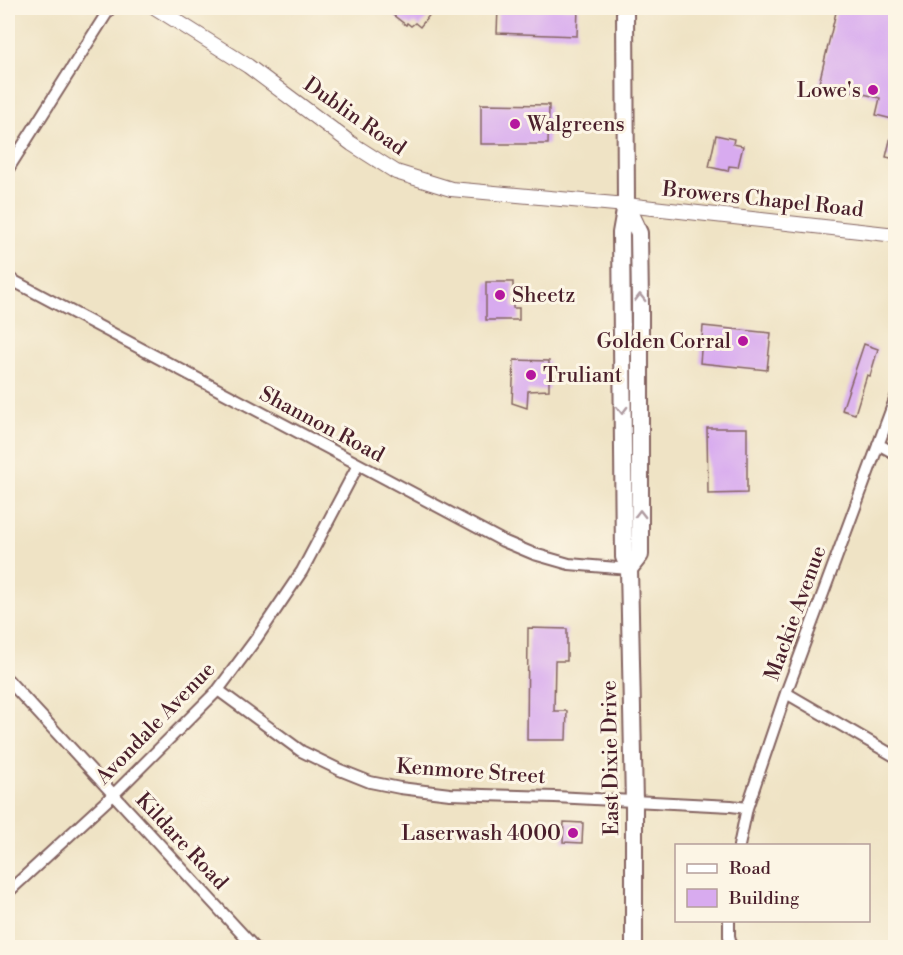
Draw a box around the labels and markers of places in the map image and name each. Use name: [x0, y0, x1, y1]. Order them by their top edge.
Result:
place label: Lowe's: [797, 78, 861, 104]
marker: Lowe's: [866, 83, 880, 97]
place label: Walgreens: [526, 112, 625, 138]
marker: Walgreens: [508, 117, 522, 131]
place label: Sheetz: [512, 283, 575, 309]
marker: Sheetz: [493, 288, 507, 302]
place label: Golden Corral: [597, 329, 731, 355]
marker: Golden Corral: [736, 334, 750, 348]
place label: Truliant: [543, 363, 623, 389]
marker: Truliant: [524, 368, 538, 382]
place label: Laserwash 4000: [401, 821, 561, 847]
marker: Laserwash 4000: [566, 826, 580, 840]

